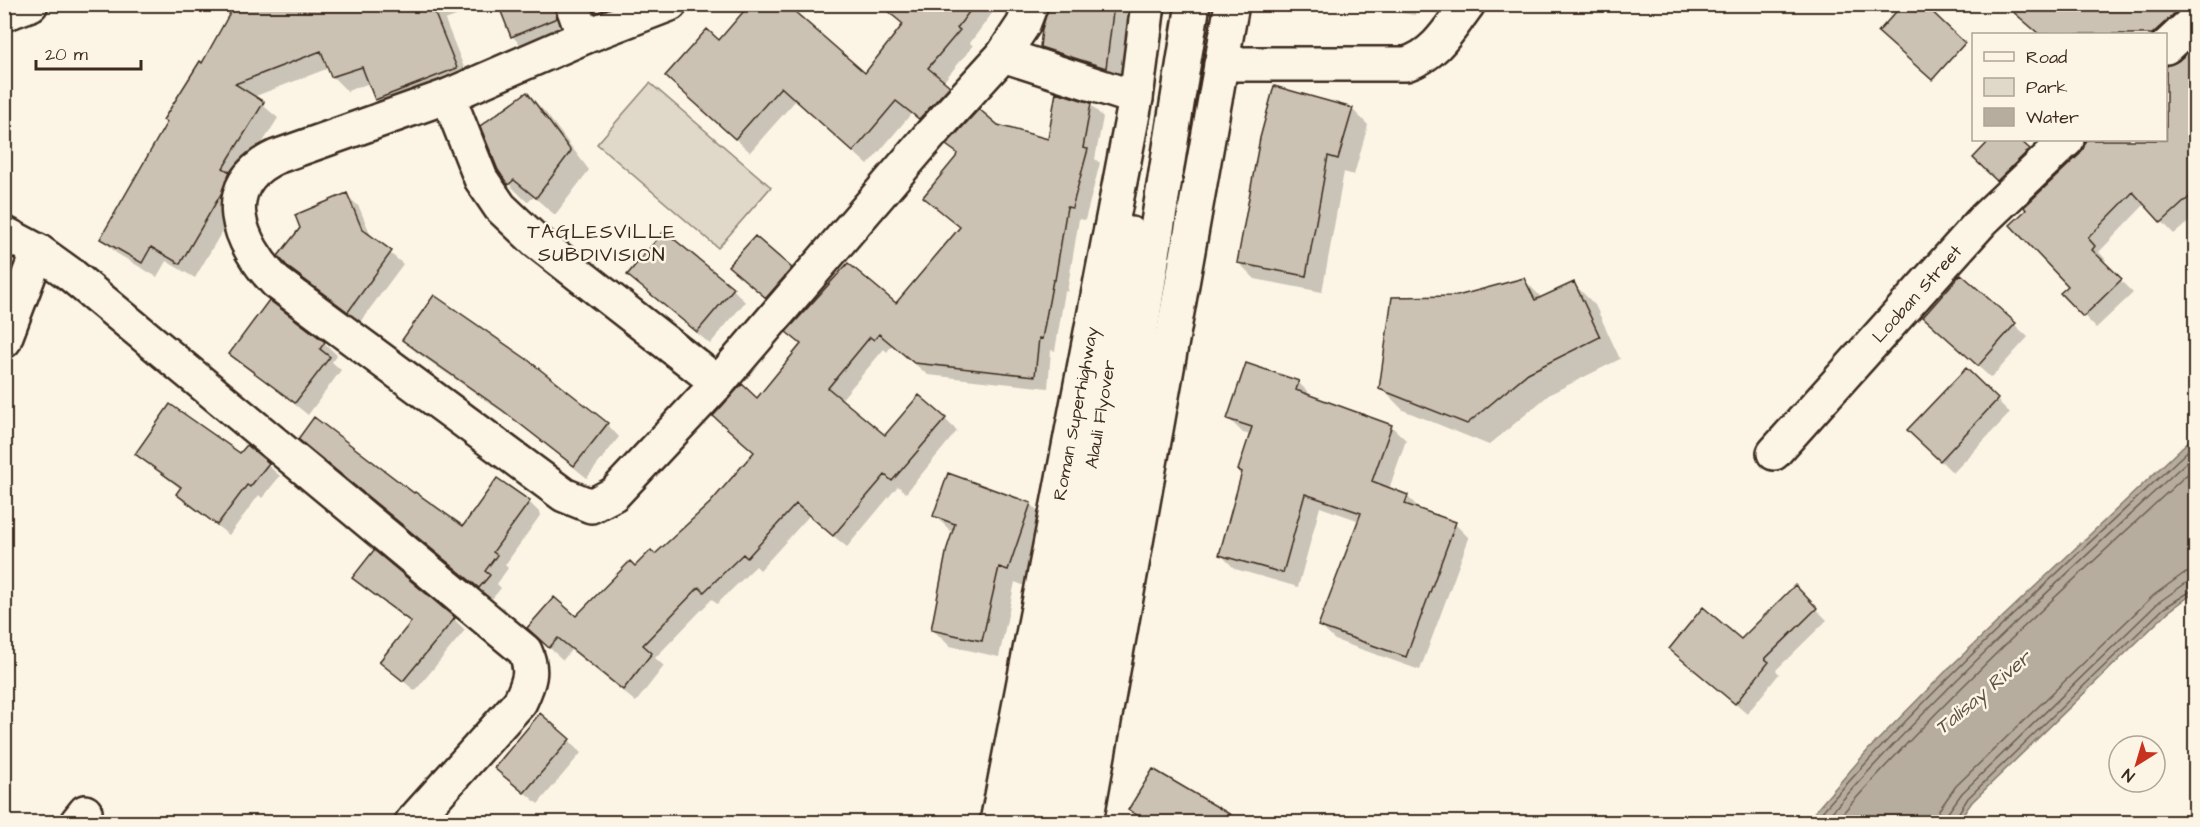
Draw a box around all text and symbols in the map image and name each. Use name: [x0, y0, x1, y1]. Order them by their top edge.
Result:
scale bar: [36, 33, 141, 71]
legend: [1972, 33, 2167, 141]
text: 20 m: [45, 42, 88, 67]
text: Road: [2026, 45, 2067, 70]
text: Park: [2026, 75, 2068, 100]
text: Water: [2026, 105, 2079, 130]
district label: TAGLESVILLE SUBDIVISION: [527, 218, 677, 269]
street label: Looban Street: [1866, 239, 1968, 348]
street label: Roman Superhighway: [1047, 324, 1105, 502]
street label: Alauli Flyover: [1078, 358, 1122, 470]
water label: Talisay River: [1929, 643, 2039, 742]
north arrow: [2107, 734, 2167, 794]
text: N: [2118, 763, 2139, 787]

